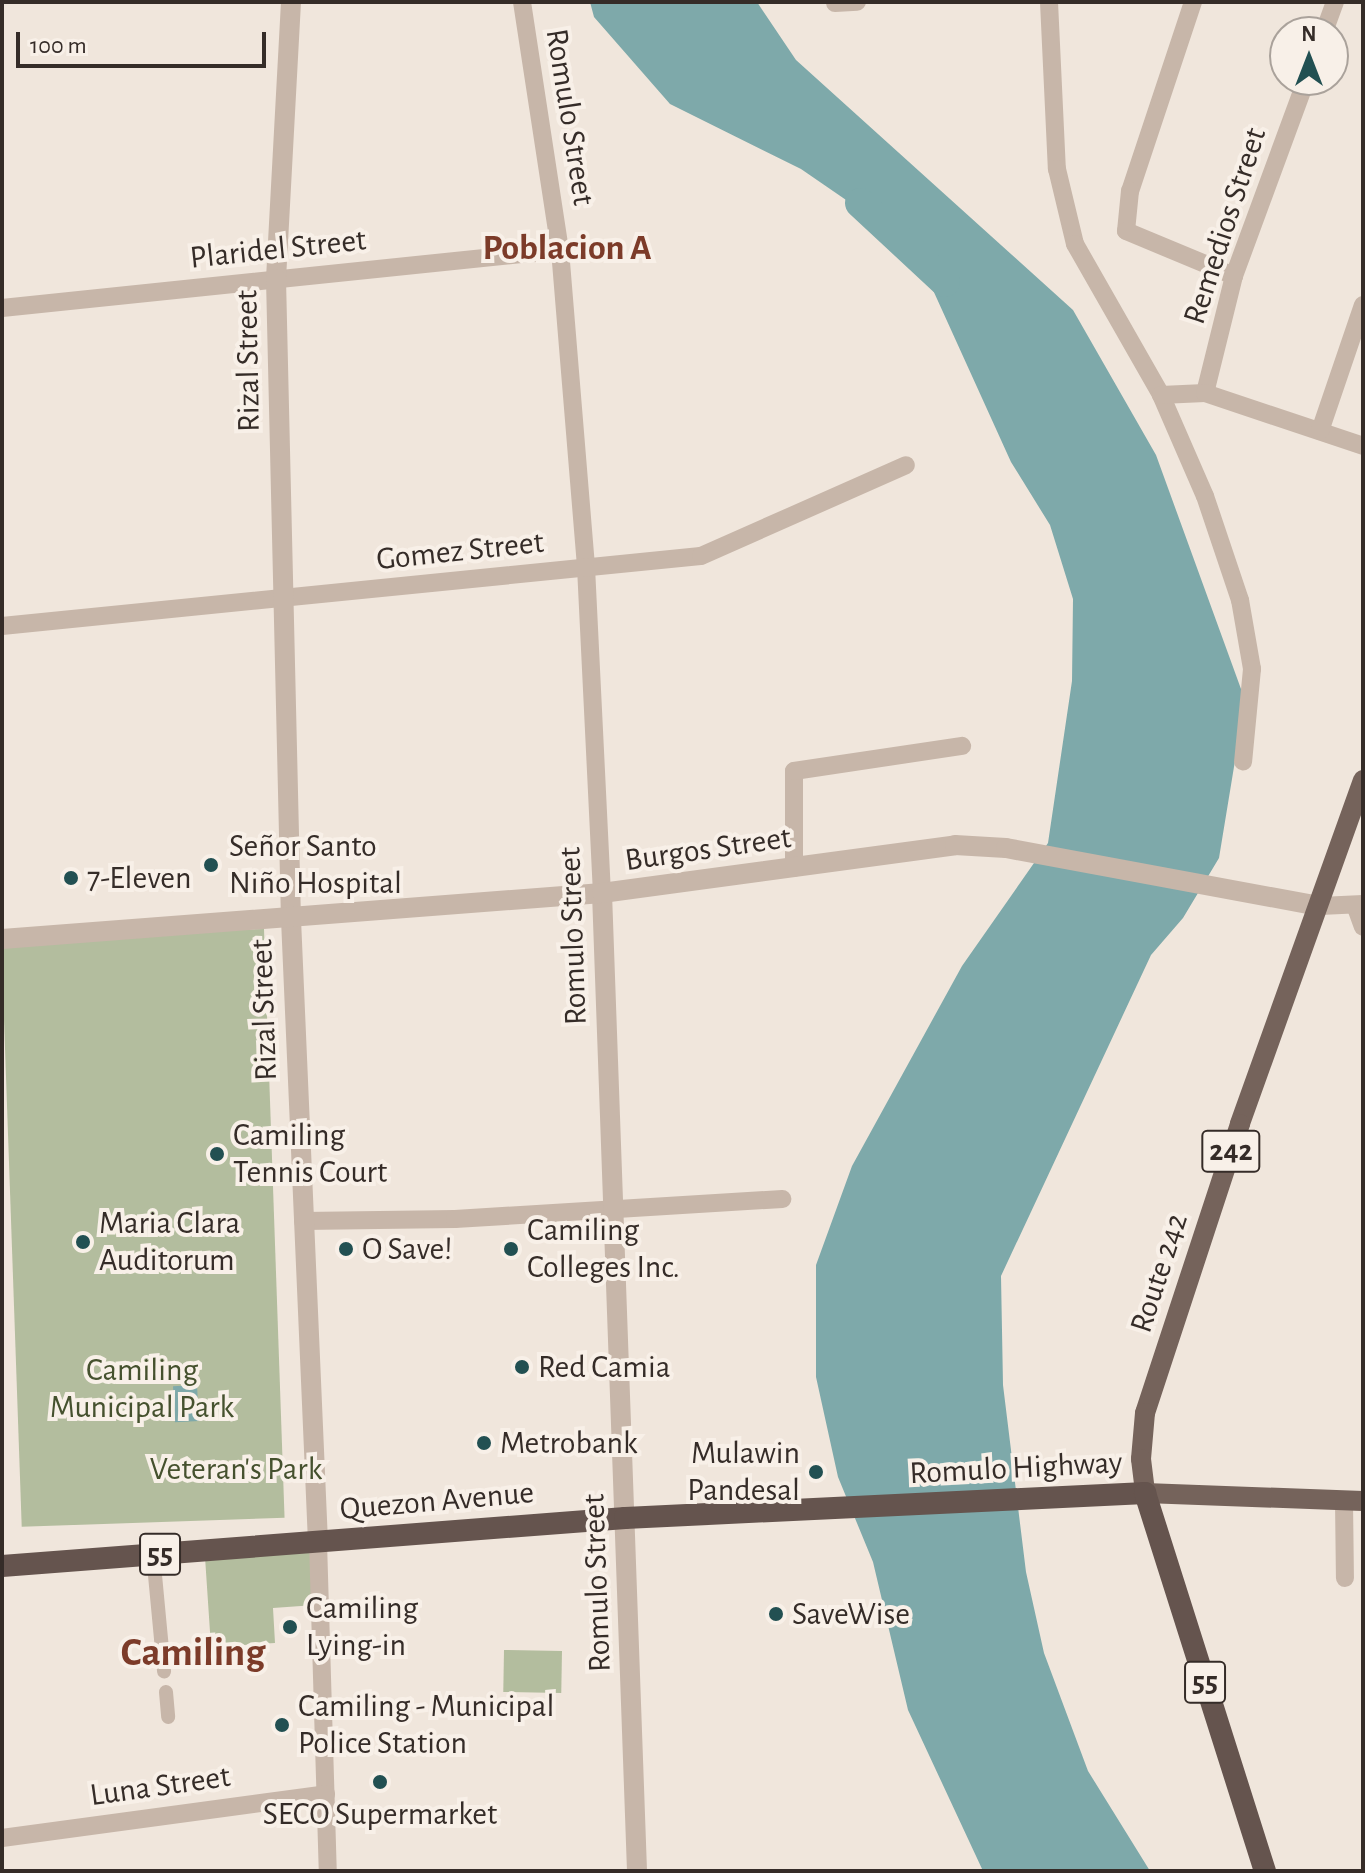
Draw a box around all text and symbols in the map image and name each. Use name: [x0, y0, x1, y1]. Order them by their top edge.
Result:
scale bar: [20, 16, 270, 66]
north arrow: [1269, 16, 1349, 96]
text: N: [1301, 23, 1317, 45]
street label: Romulo Street: [537, 26, 603, 208]
text: 100 m: [30, 34, 87, 58]
street label: Remedios Street: [1175, 123, 1275, 329]
street label: Plaridel Street: [188, 221, 368, 277]
district label: Poblacion A: [482, 227, 652, 271]
street label: Rizal Street: [228, 290, 268, 432]
street label: Gomez Street: [374, 523, 546, 579]
street label: Burgos Street: [623, 818, 793, 880]
place label: Señor Santo Niño Hospital: [229, 828, 402, 903]
street label: Romulo Street: [551, 846, 595, 1026]
marker: Señor Santo Niño Hospital: [200, 854, 222, 876]
place label: 7-Eleven: [87, 859, 192, 897]
marker: 7-Eleven: [62, 869, 80, 887]
street label: Rizal Street: [242, 938, 286, 1082]
place label: Camiling Tennis Court: [233, 1117, 387, 1192]
road number: 242: [1201, 1125, 1261, 1177]
marker: Camiling Tennis Court: [208, 1145, 226, 1163]
place label: Maria Clara Auditorum: [99, 1205, 240, 1280]
street label: Route 242: [1122, 1209, 1196, 1337]
place label: Camiling Colleges Inc.: [527, 1212, 680, 1287]
place label: O Save!: [362, 1230, 452, 1268]
marker: Maria Clara Auditorum: [74, 1233, 92, 1251]
marker: O Save!: [337, 1240, 355, 1258]
marker: Camiling Colleges Inc.: [502, 1240, 520, 1258]
place label: Red Camia: [538, 1348, 670, 1386]
park label: Camiling Municipal Park: [50, 1352, 234, 1427]
marker: Red Camia: [513, 1358, 531, 1376]
place label: Metrobank: [500, 1424, 638, 1462]
marker: Metrobank: [475, 1434, 493, 1452]
place label: Mulawin Pandesal: [687, 1435, 800, 1510]
street label: Romulo Highway: [909, 1443, 1123, 1493]
park label: Veteran's Park: [150, 1450, 322, 1488]
marker: Mulawin Pandesal: [807, 1463, 825, 1481]
street label: Quezon Avenue: [338, 1473, 536, 1529]
street label: Romulo Street: [575, 1493, 619, 1673]
road number: 55: [138, 1528, 182, 1580]
place label: Camiling Lying-in: [306, 1590, 418, 1665]
place label: SaveWise: [792, 1595, 910, 1633]
marker: SaveWise: [767, 1605, 785, 1623]
marker: Camiling Lying-in: [281, 1618, 299, 1636]
district label: Camiling: [121, 1629, 265, 1677]
road number: 55: [1183, 1656, 1227, 1708]
place label: Camiling - Municipal Police Station: [298, 1688, 554, 1763]
marker: Camiling - Municipal Police Station: [273, 1716, 291, 1734]
street label: Luna Street: [87, 1757, 233, 1815]
marker: SECO Supermarket: [371, 1773, 389, 1791]
place label: SECO Supermarket: [263, 1795, 497, 1833]

